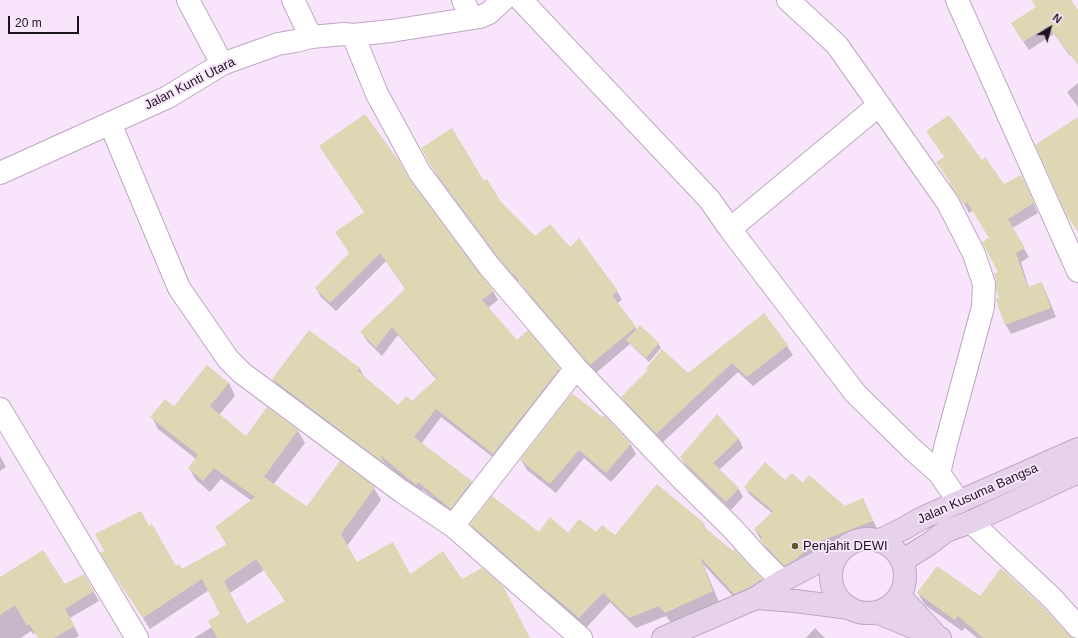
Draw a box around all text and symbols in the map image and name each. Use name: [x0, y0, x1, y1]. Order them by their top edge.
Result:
scale bar: [10, 8, 81, 34]
north arrow: [1030, 8, 1070, 48]
text: N: [1050, 11, 1064, 26]
text: 20 m: [15, 16, 42, 30]
street label: Jalan Kunti Utara: [142, 54, 238, 114]
street label: Jalan Kusuma Bangsa: [915, 460, 1041, 528]
place label: Penjahit DEWI: [803, 538, 888, 554]
marker: Penjahit DEWI: [790, 541, 800, 551]

